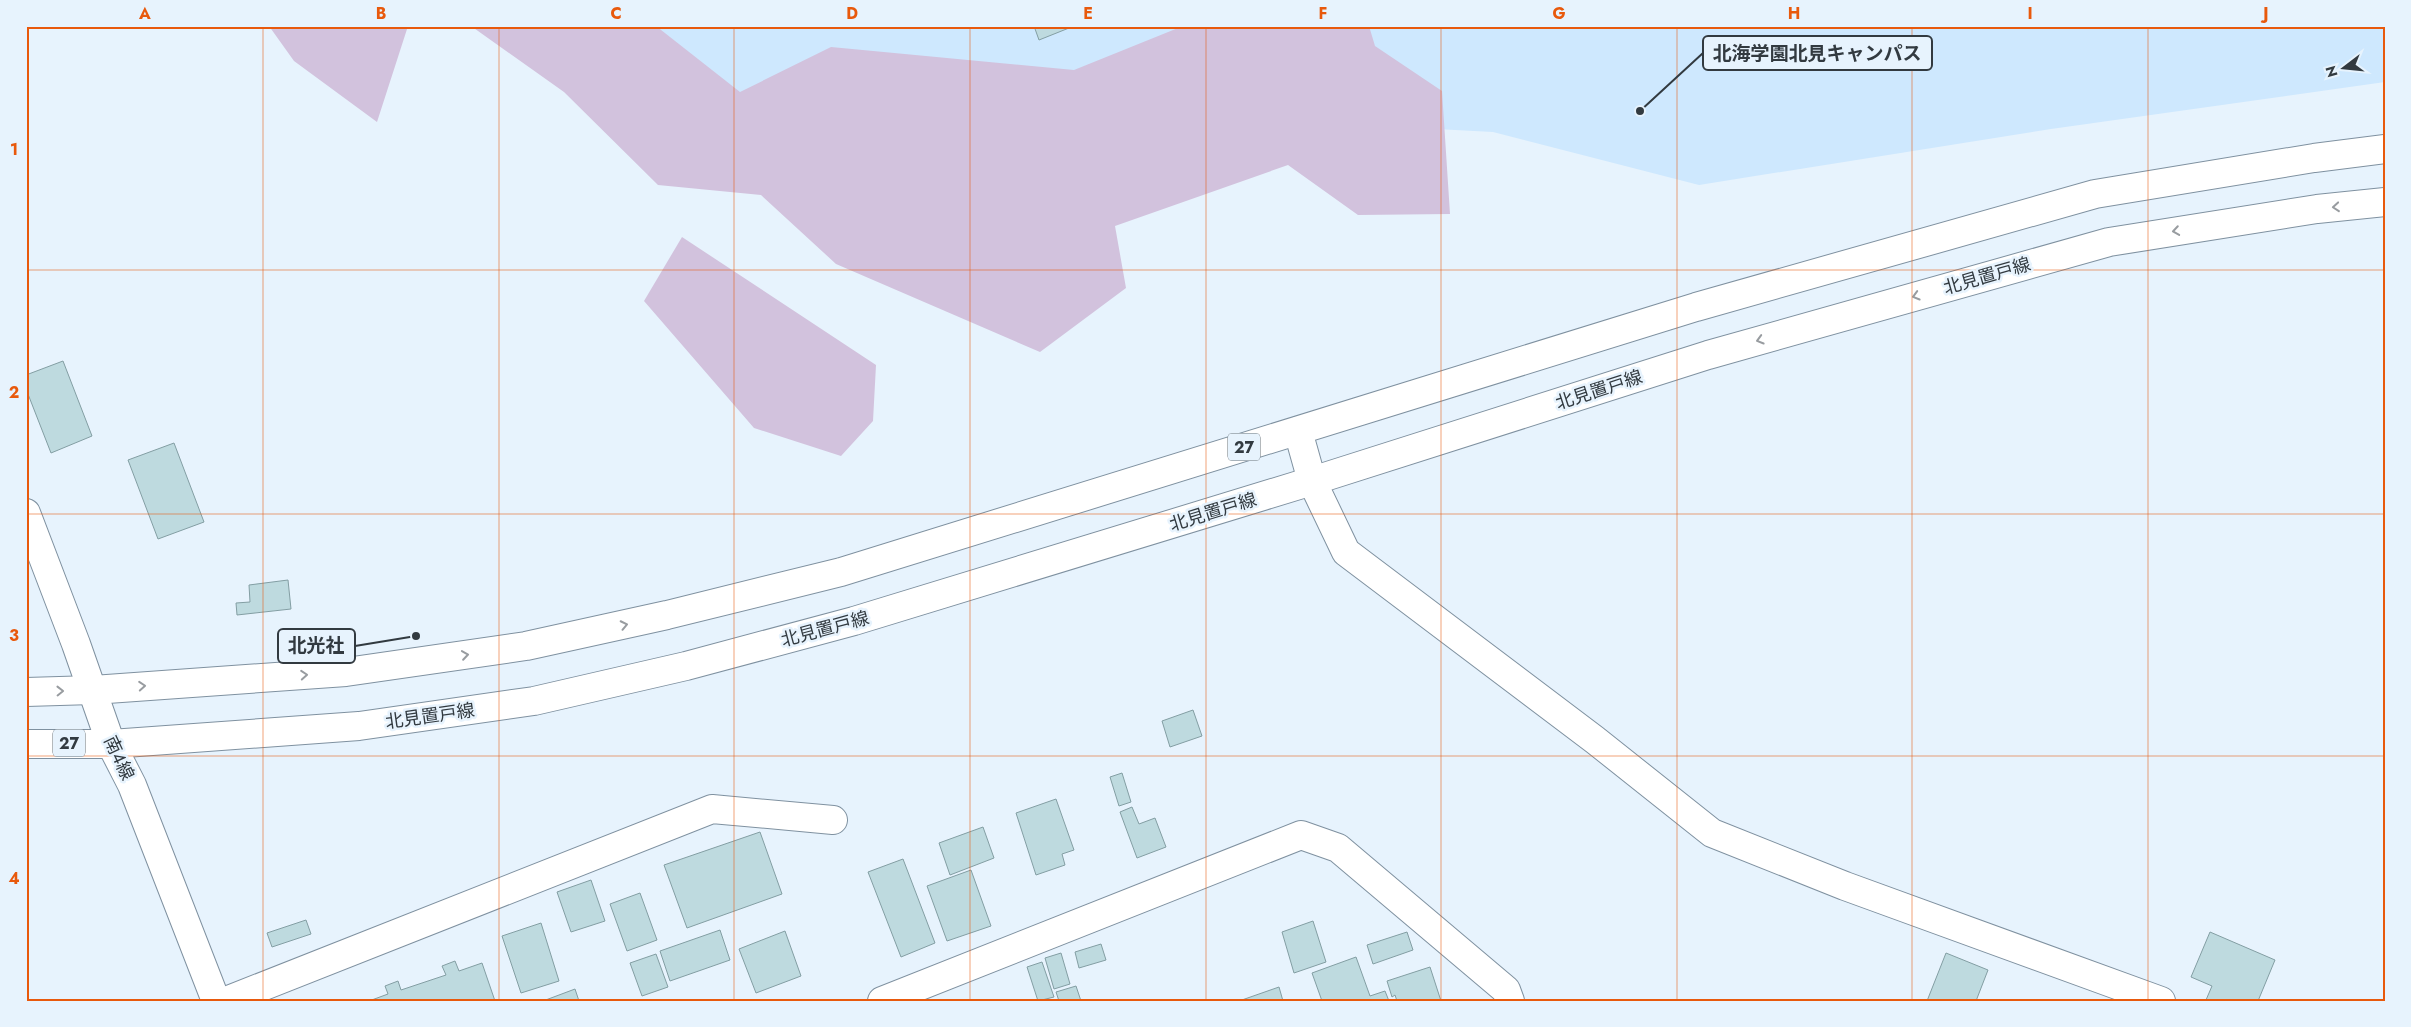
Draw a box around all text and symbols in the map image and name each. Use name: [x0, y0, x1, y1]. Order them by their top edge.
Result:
text: A: [138, 2, 151, 25]
text: B: [376, 2, 386, 25]
text: C: [610, 2, 622, 25]
text: D: [846, 2, 858, 25]
text: E: [1083, 2, 1093, 25]
text: F: [1319, 2, 1327, 25]
text: G: [1552, 2, 1566, 25]
text: H: [1788, 2, 1800, 25]
text: I: [2027, 2, 2033, 25]
text: J: [2260, 2, 2269, 25]
callout: 北海学園北見キャンパス: [1703, 36, 1932, 70]
text: 北海学園北見キャンパス: [1712, 40, 1922, 67]
north arrow: [2318, 42, 2368, 92]
text: N: [2320, 63, 2343, 80]
text: 1: [10, 138, 18, 161]
one-way arrow: [2332, 201, 2340, 212]
one-way arrow: [2171, 226, 2180, 236]
street label: 北見置戸線: [1940, 251, 2034, 301]
one-way arrow: [1912, 290, 1921, 301]
one-way arrow: [1756, 335, 1765, 345]
street label: 北見置戸線: [1552, 364, 1646, 416]
text: 2: [9, 381, 19, 404]
road number: 27: [1228, 434, 1260, 461]
street label: 北見置戸線: [1166, 486, 1260, 538]
street label: 北見置戸線: [778, 605, 872, 653]
one-way arrow: [620, 620, 629, 631]
text: 3: [9, 624, 19, 647]
callout: 北光社: [278, 629, 355, 663]
text: 北光社: [287, 632, 345, 659]
one-way arrow: [461, 650, 469, 661]
one-way arrow: [300, 670, 308, 681]
one-way arrow: [138, 681, 146, 692]
one-way arrow: [56, 686, 64, 696]
street label: 北見置戸線: [384, 697, 476, 735]
road number: 27: [53, 730, 85, 756]
street label: 南4線: [97, 731, 141, 785]
text: 4: [8, 867, 20, 890]

